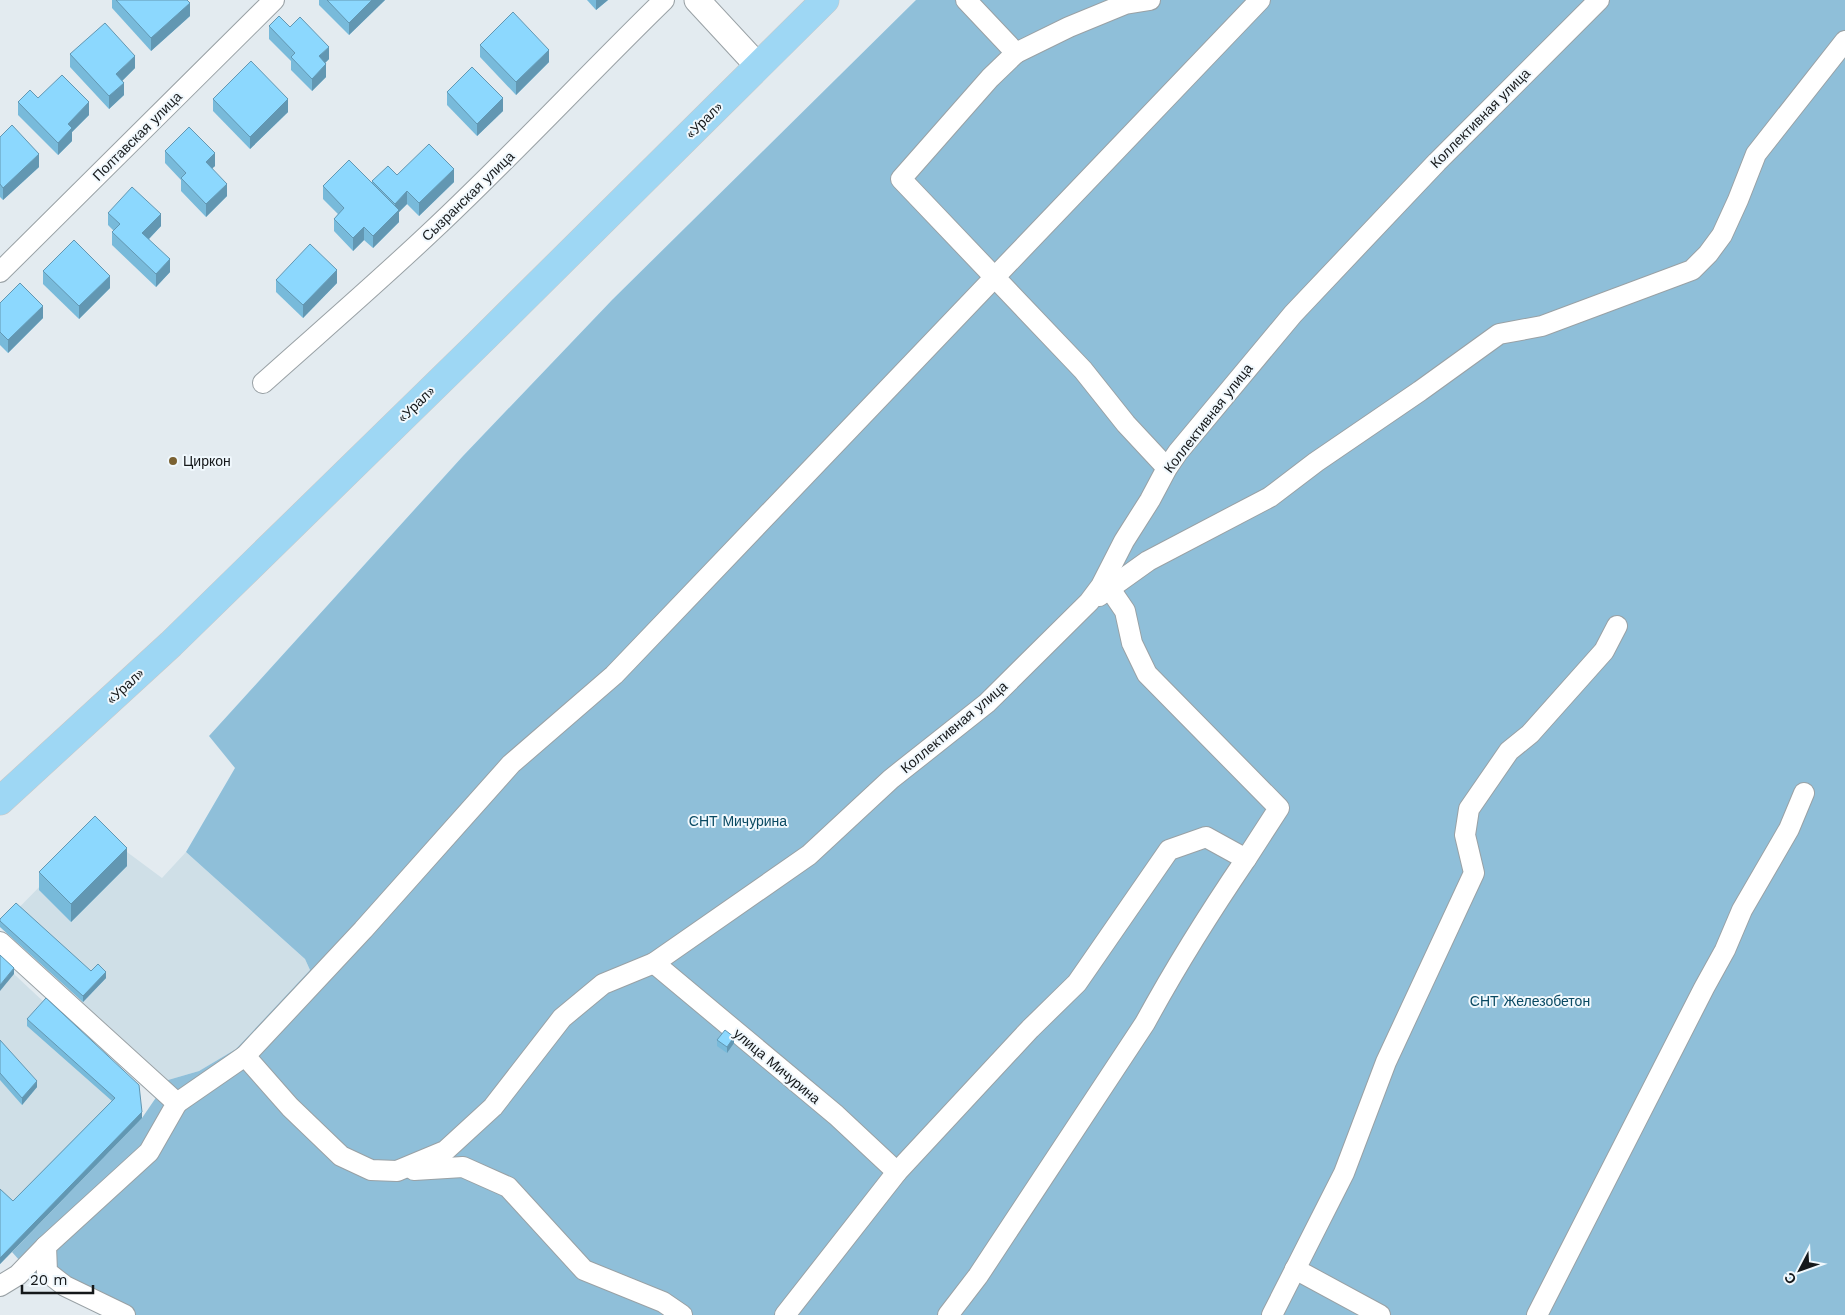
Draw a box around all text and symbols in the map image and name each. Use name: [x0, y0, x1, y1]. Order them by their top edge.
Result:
street label: Коллективная улица: [1427, 65, 1533, 171]
street label: Полтавская улица: [89, 88, 185, 184]
street label: «Урал»: [682, 98, 726, 142]
street label: Сызранская улица: [419, 148, 518, 244]
street label: Коллективная улица: [1160, 360, 1256, 476]
street label: «Урал»: [394, 382, 438, 426]
place label: Циркон: [183, 453, 231, 469]
marker: Циркон: [167, 455, 179, 467]
street label: «Урал»: [103, 664, 147, 707]
street label: Коллективная улица: [898, 678, 1011, 776]
park label: СНТ Мичурина: [689, 813, 787, 829]
park label: СНТ Железобетон: [1470, 993, 1590, 1009]
street label: улица Мичурина: [730, 1025, 824, 1107]
north arrow: [1775, 1245, 1825, 1295]
scale bar: [22, 1262, 94, 1294]
text: С: [1781, 1269, 1800, 1288]
text: 20 m: [30, 1271, 68, 1289]

